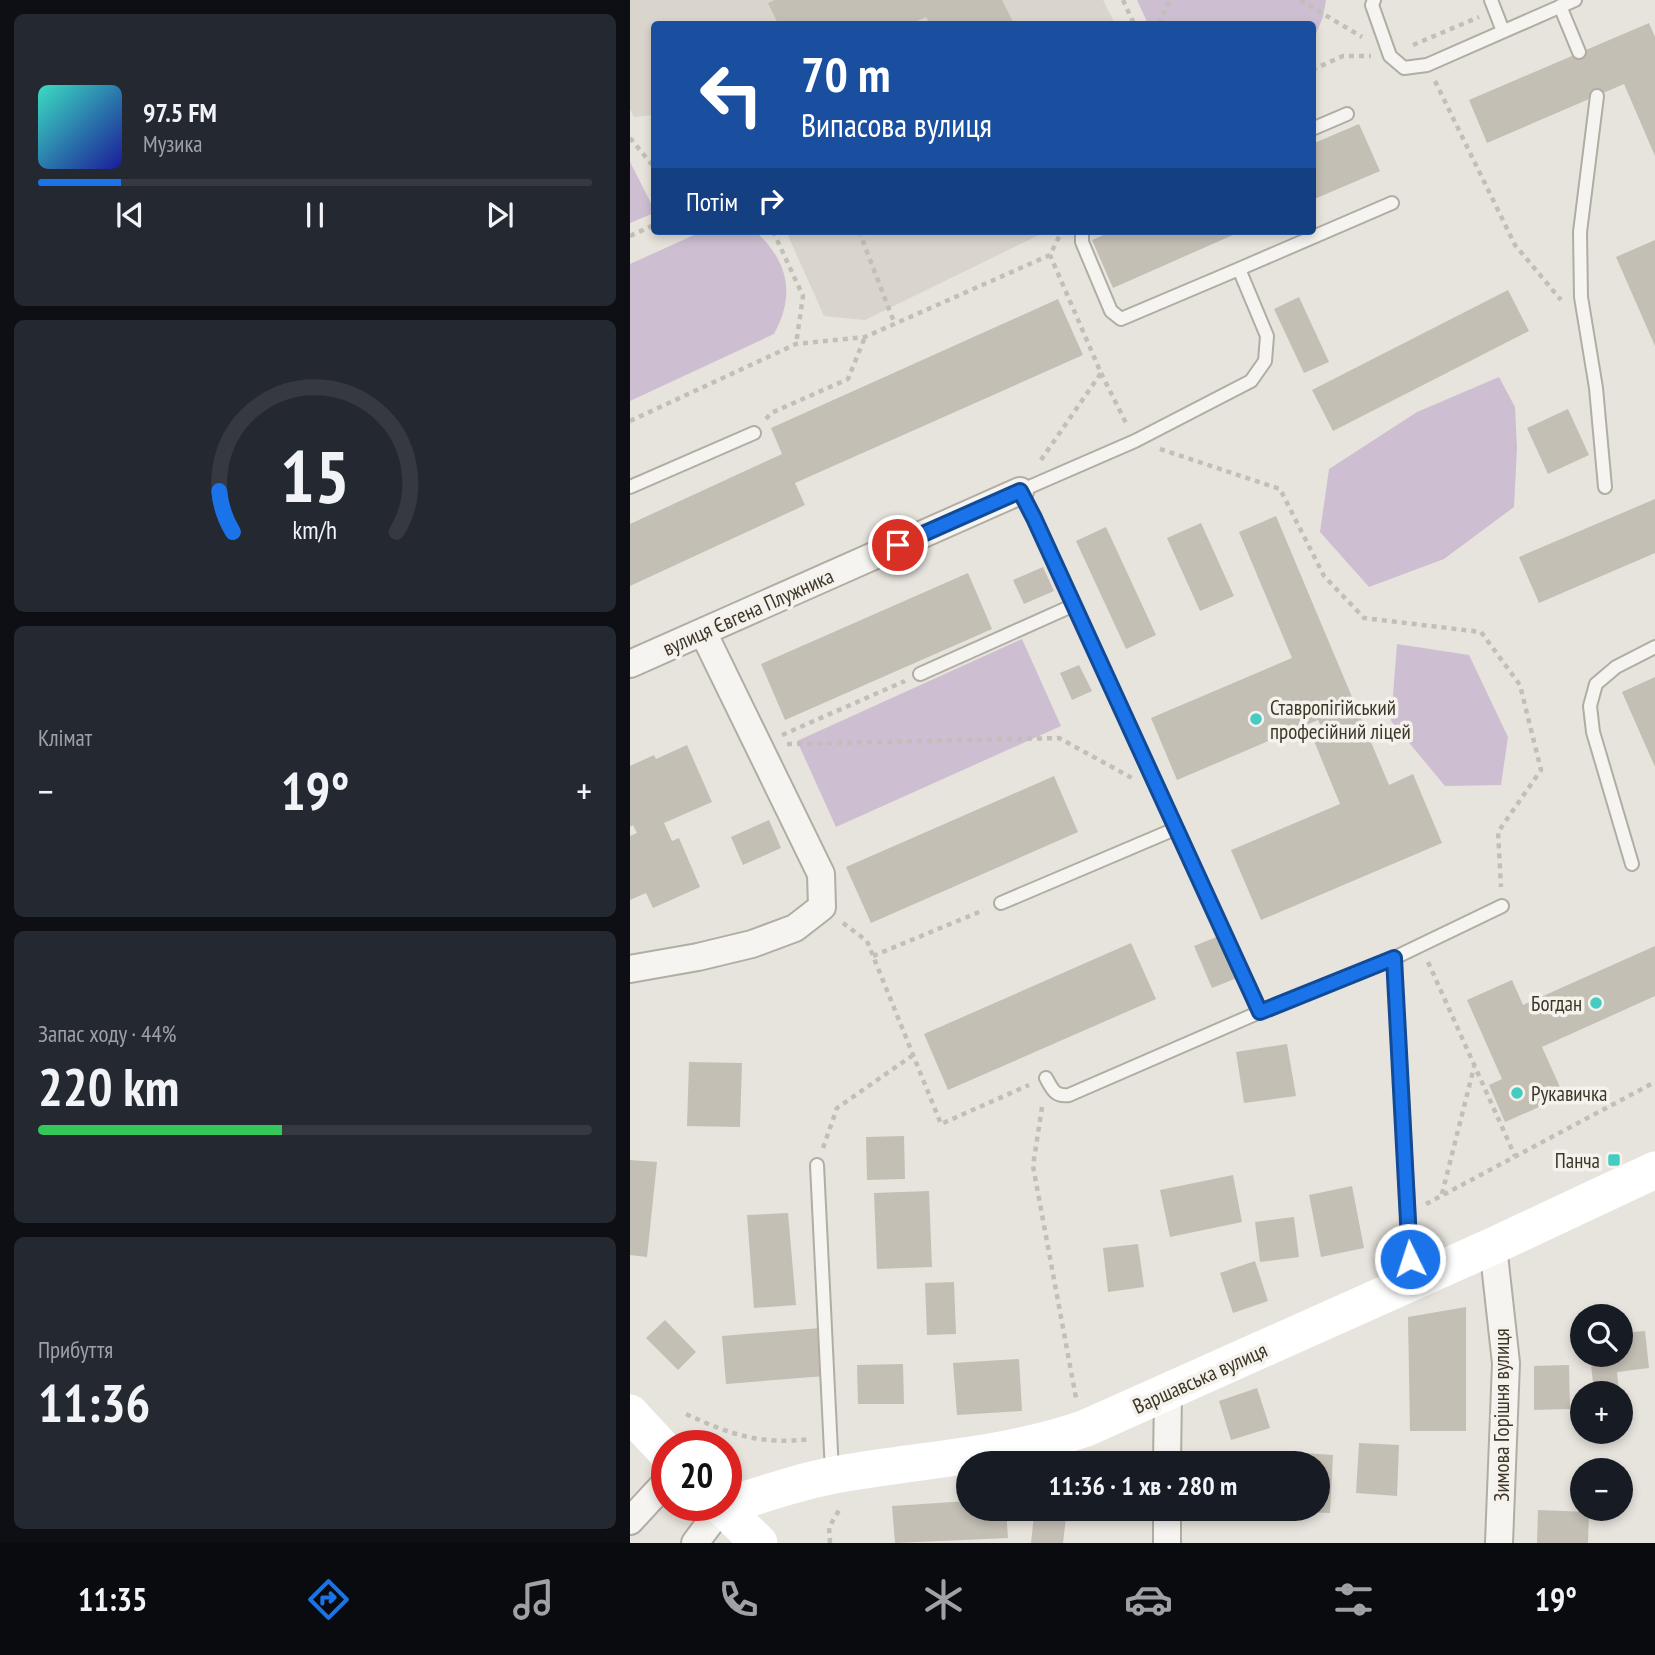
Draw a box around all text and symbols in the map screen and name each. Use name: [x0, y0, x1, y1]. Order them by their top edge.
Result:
text: 70 m: [801, 42, 890, 106]
icon: left: [686, 49, 777, 140]
text: 97.5 FM: [143, 96, 217, 129]
text: Випасова вулиця: [801, 104, 992, 146]
text: Музика: [143, 129, 203, 158]
icon: right: [752, 182, 790, 220]
text: Потім: [686, 185, 738, 218]
icon: previous: [111, 196, 149, 234]
icon: pause: [296, 196, 334, 234]
icon: next: [481, 196, 519, 234]
text: 15: [280, 428, 350, 522]
text: km/h: [293, 513, 337, 545]
pin: [868, 515, 928, 575]
icon: arrive: [879, 526, 917, 564]
street label: вулиця Євгена Плужника: [658, 562, 838, 662]
place label: Ставропігійський професійний ліцей: [1270, 694, 1411, 745]
marker: Ставропігійський професійний ліцей: [1248, 711, 1264, 727]
text: Клімат: [38, 723, 92, 752]
text: 19°: [281, 757, 349, 824]
text: −: [38, 766, 54, 815]
text: +: [576, 766, 592, 815]
place label: Богдан: [1531, 990, 1582, 1017]
marker: Богдан: [1588, 995, 1604, 1011]
text: Запас ходу · 44%: [38, 1019, 176, 1048]
text: 220 km: [38, 1053, 179, 1120]
place label: Рукавичка: [1531, 1080, 1607, 1107]
marker: Рукавичка: [1509, 1085, 1525, 1101]
place label: Панча: [1555, 1147, 1600, 1174]
marker: Панча: [1606, 1152, 1622, 1168]
position arrow: [1373, 1222, 1447, 1296]
map controls: [1570, 1304, 1633, 1521]
button: search: [1570, 1304, 1633, 1367]
street label: Зимова Горішня вулиця: [1488, 1328, 1515, 1502]
text: Прибуття: [38, 1335, 113, 1364]
street label: Варшавська вулиця: [1129, 1336, 1271, 1420]
text: 11:36: [38, 1369, 150, 1436]
button: +: [1570, 1381, 1633, 1444]
speed limit sign: 20: [651, 1430, 742, 1521]
button: −: [1570, 1458, 1633, 1521]
text: 11:36 · 1 хв · 280 m: [1049, 1469, 1237, 1502]
icon: directions: [304, 1575, 353, 1624]
icon: music: [509, 1575, 558, 1624]
icon: phone: [714, 1575, 763, 1624]
icon: climate: [919, 1575, 968, 1624]
icon: car: [1124, 1575, 1173, 1624]
icon: filters: [1329, 1575, 1378, 1624]
text: 11:35: [78, 1578, 147, 1620]
text: 19°: [1535, 1578, 1577, 1620]

